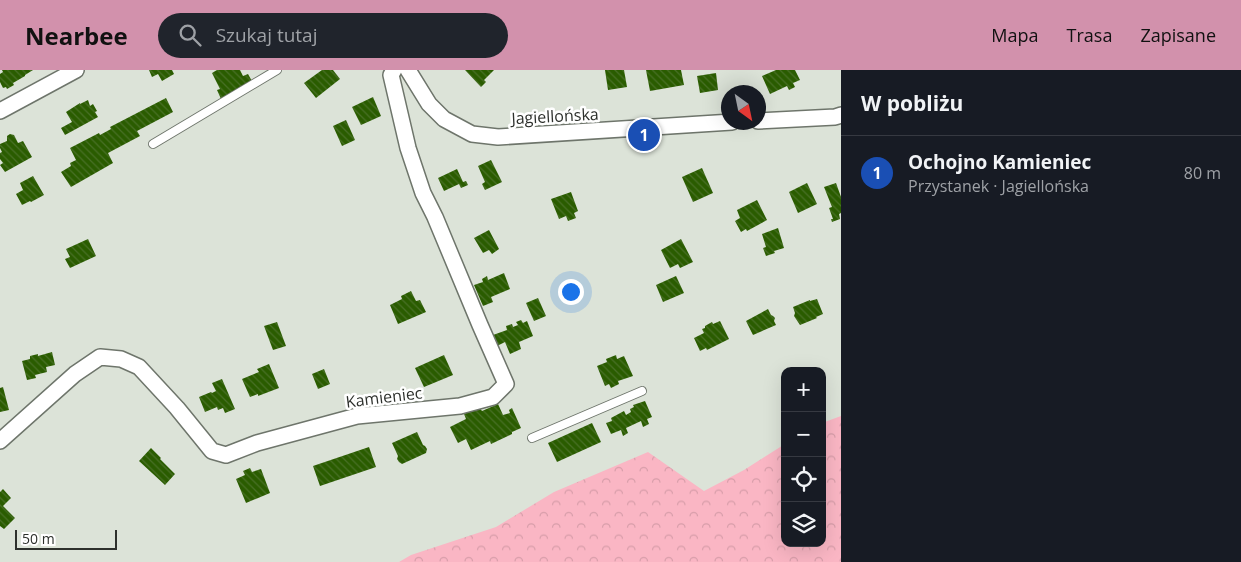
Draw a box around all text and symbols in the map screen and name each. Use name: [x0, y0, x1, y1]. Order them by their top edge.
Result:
search box: [158, 13, 508, 58]
text: Nearbee: [25, 19, 128, 52]
icon: search: [176, 21, 204, 49]
text: Szukaj tutaj: [216, 22, 317, 48]
text: Mapa: [991, 23, 1039, 47]
text: Trasa: [1067, 23, 1112, 47]
text: Zapisane: [1140, 23, 1216, 47]
north arrow: [721, 85, 766, 130]
text: W pobliżu: [861, 89, 963, 117]
street label: Jagiellońska: [509, 103, 599, 129]
pin: 1: [628, 116, 660, 154]
text: Ochojno Kamieniec: [908, 149, 1091, 175]
text: 1: [872, 162, 882, 184]
text: 80 m: [1184, 162, 1221, 184]
text: Przystanek · Jagiellońska: [908, 175, 1089, 197]
your location: [558, 279, 584, 305]
map controls: [781, 367, 826, 547]
button: +: [781, 367, 826, 412]
street label: Kamieniec: [344, 381, 424, 413]
button: −: [781, 412, 826, 457]
button: locate: [781, 457, 826, 502]
button: layers: [781, 502, 826, 547]
scale bar: [15, 527, 118, 550]
text: 50 m: [22, 529, 55, 548]

